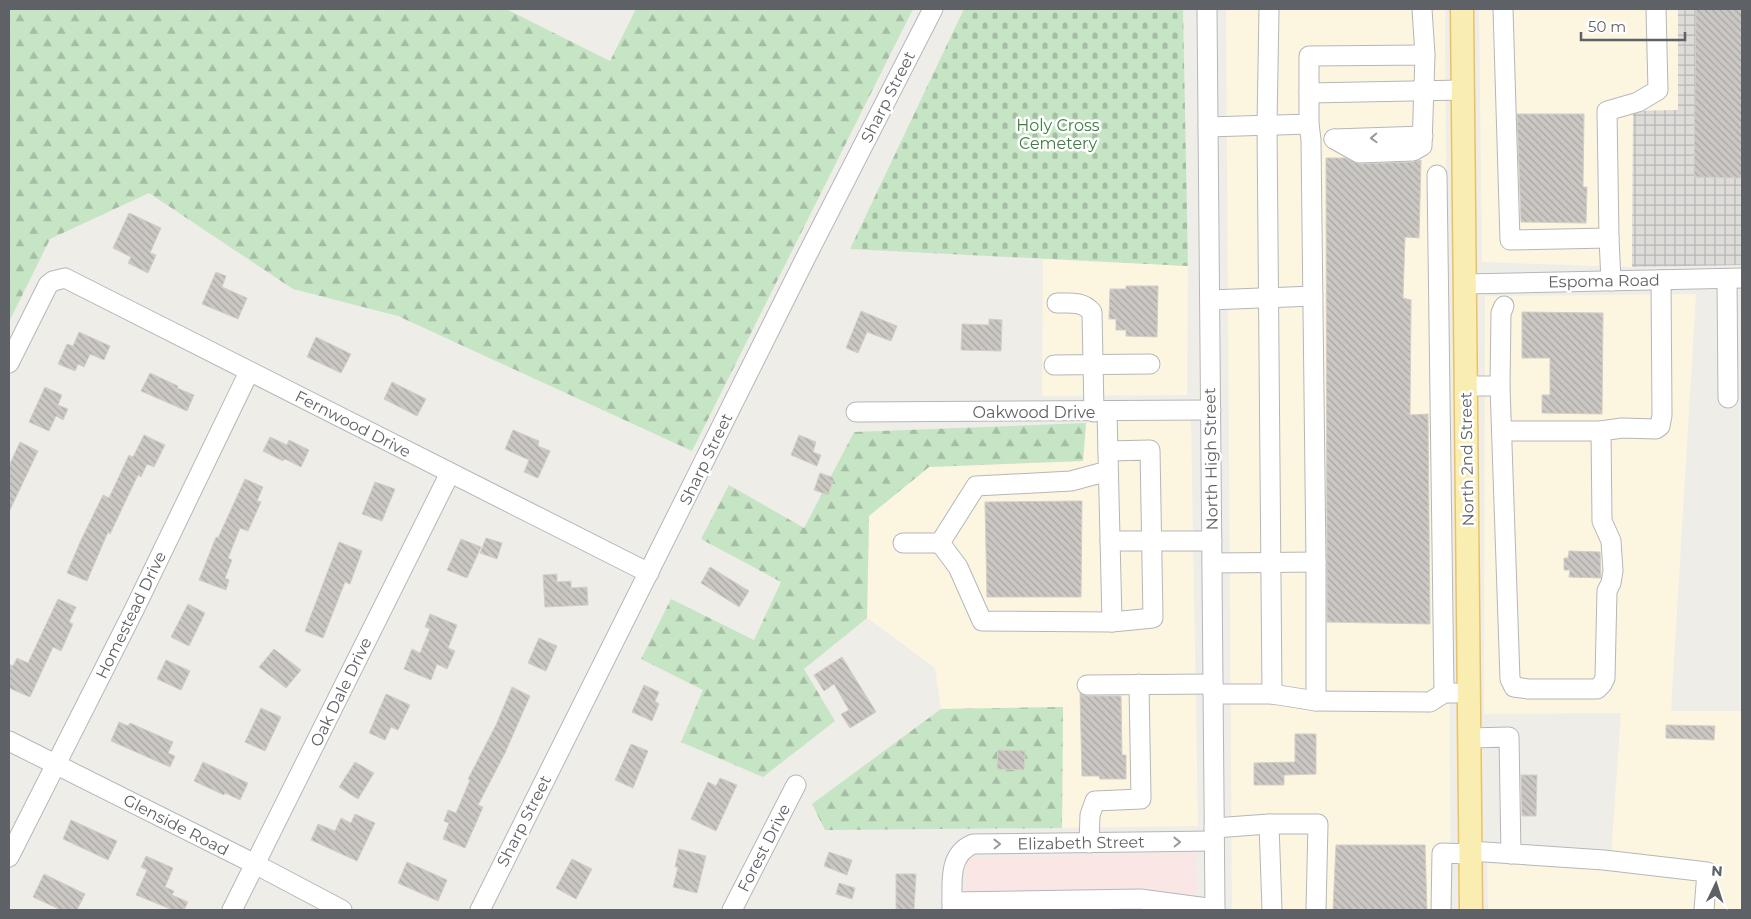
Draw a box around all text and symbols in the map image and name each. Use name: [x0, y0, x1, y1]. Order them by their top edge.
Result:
scale bar: [1581, 10, 1685, 42]
text: 50 m: [1588, 17, 1626, 36]
street label: Sharp Street: [857, 48, 919, 146]
park label: Holy Cross Cemetery: [1016, 116, 1100, 153]
one-way arrow: [1370, 132, 1378, 143]
street label: Espoma Road: [1548, 271, 1660, 291]
street label: Fernwood Drive: [292, 387, 414, 461]
street label: North High Street: [1200, 387, 1222, 531]
street label: North 2nd Street: [1456, 391, 1478, 526]
street label: Oakwood Drive: [973, 403, 1095, 422]
street label: Sharp Street: [676, 410, 737, 508]
street label: Homestead Drive: [92, 548, 170, 682]
street label: Oak Dale Drive: [306, 634, 376, 750]
street label: Sharp Street: [493, 772, 555, 870]
street label: Glenside Road: [120, 790, 232, 860]
street label: Forest Drive: [734, 801, 794, 895]
street label: Elizabeth Street: [1017, 832, 1145, 854]
one-way arrow: [1174, 837, 1182, 847]
one-way arrow: [994, 839, 1002, 849]
north arrow: [1691, 859, 1741, 909]
text: N: [1711, 862, 1723, 880]

